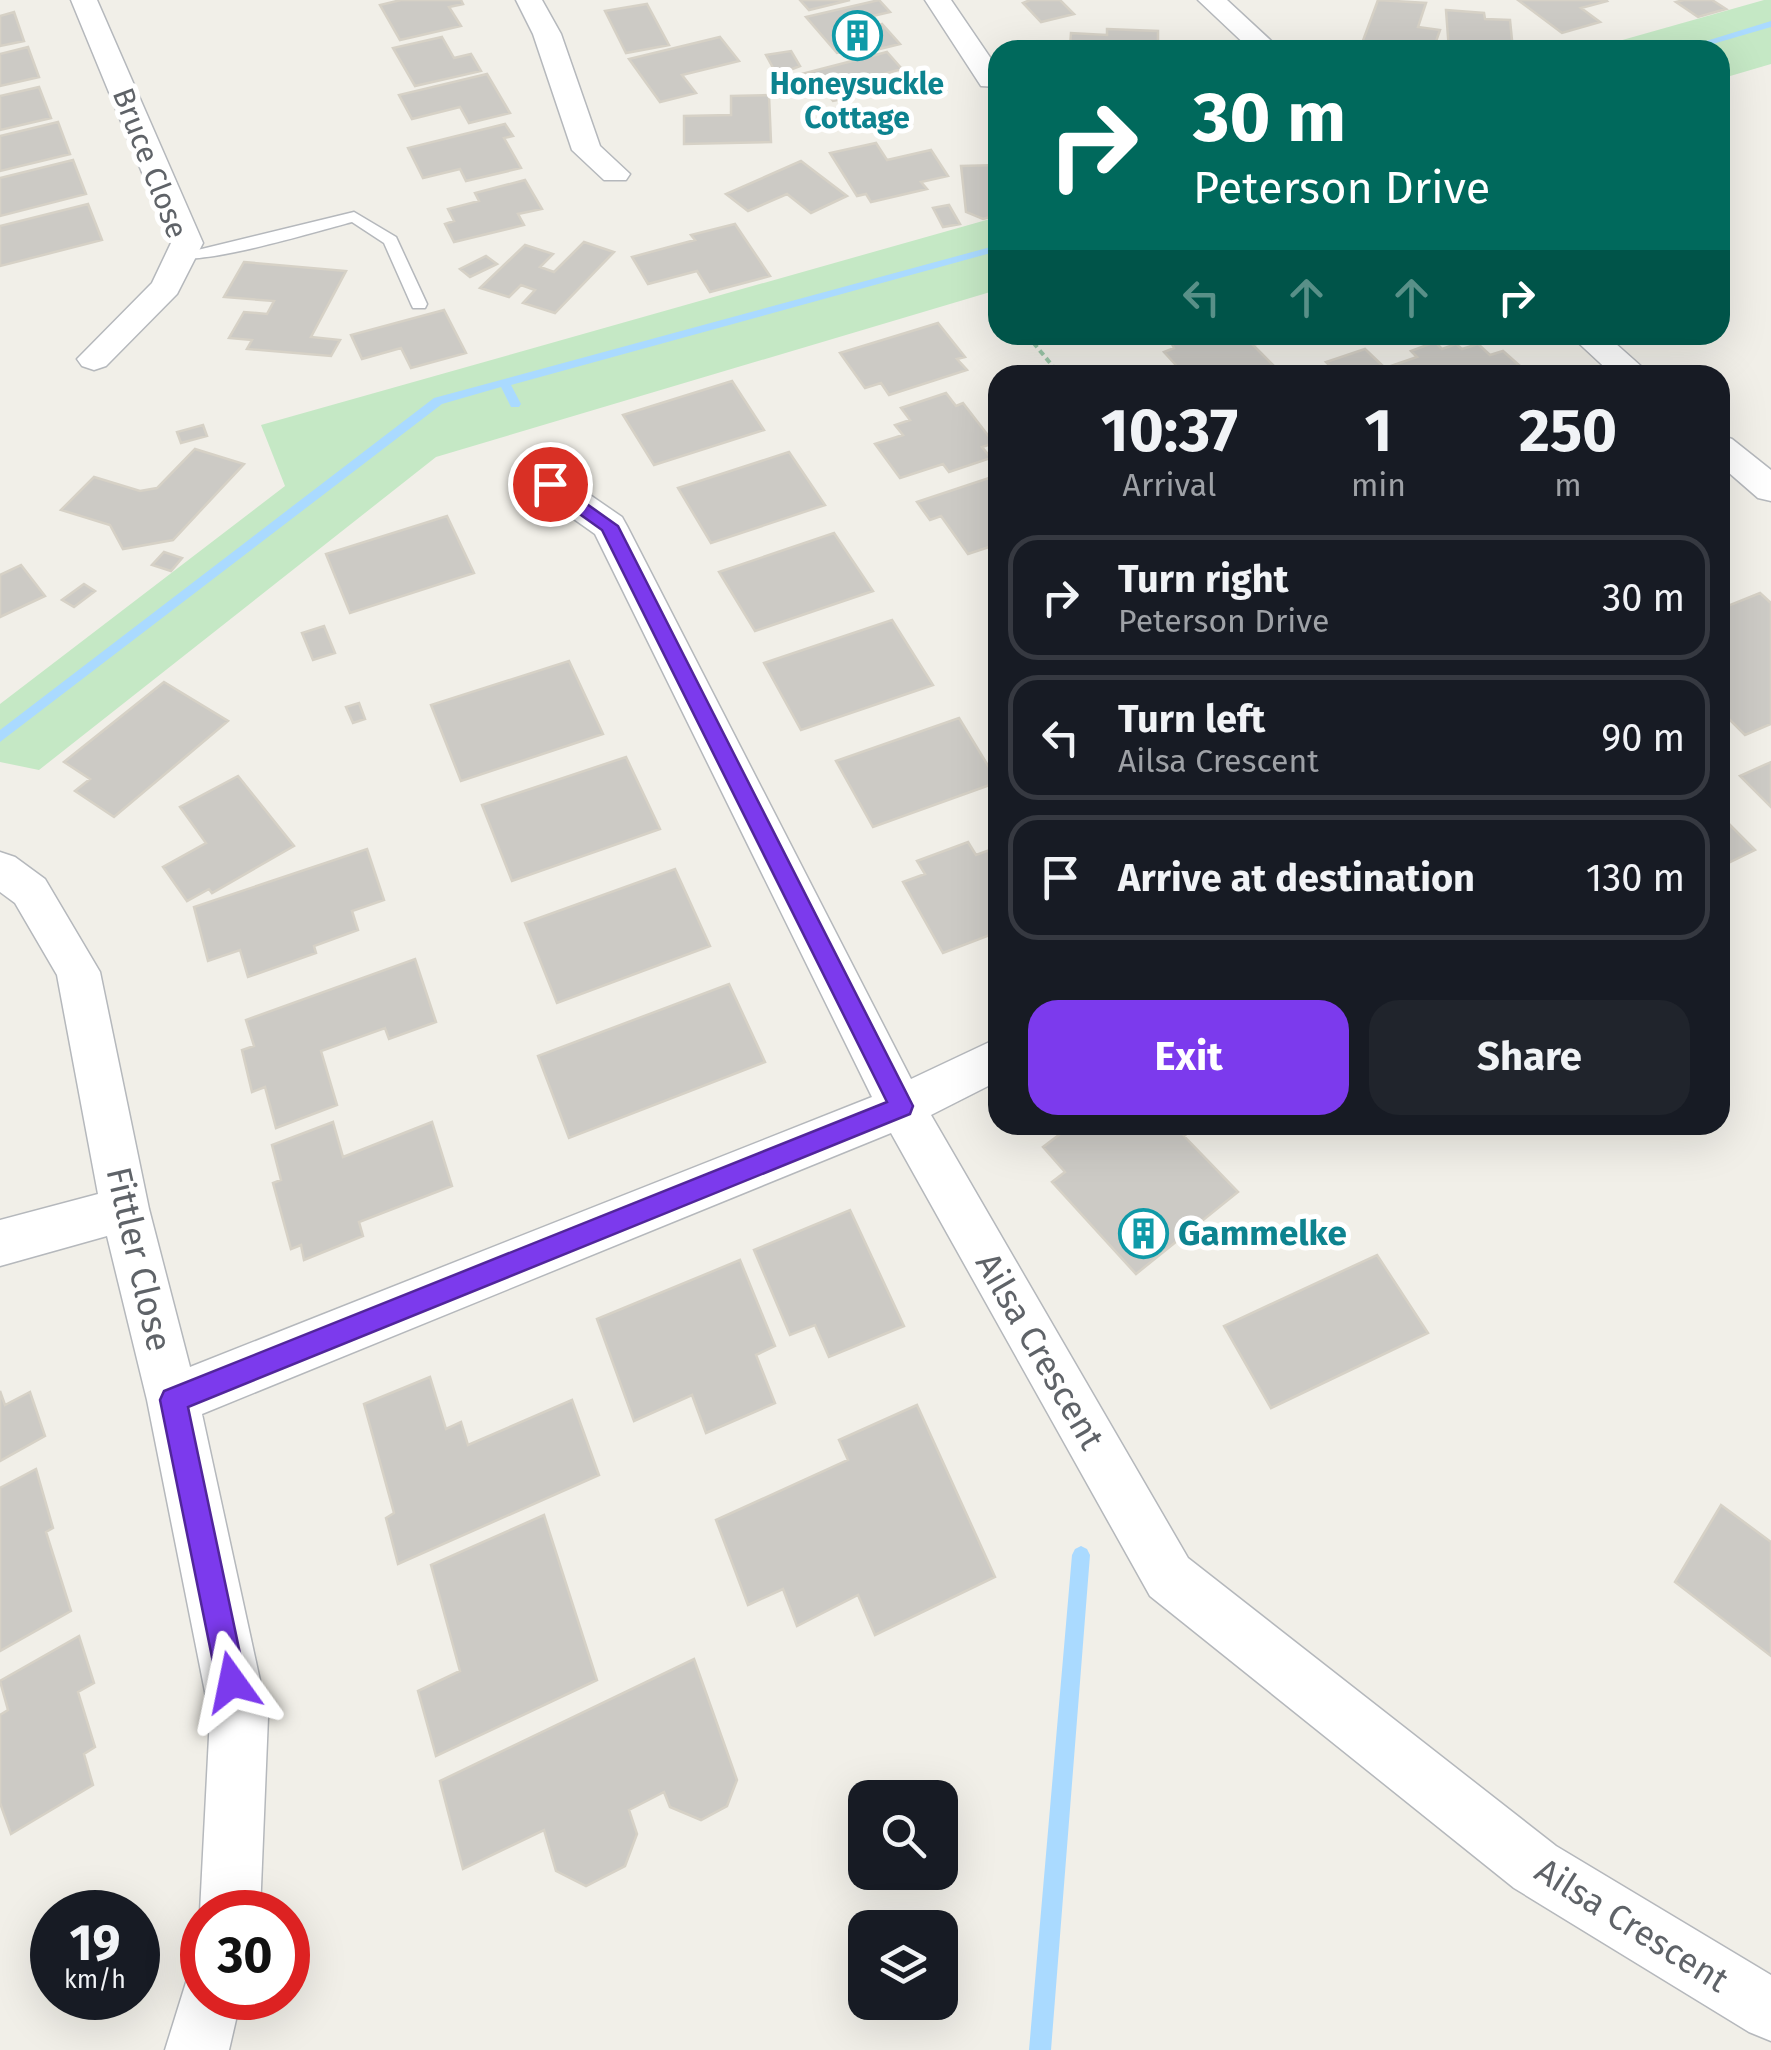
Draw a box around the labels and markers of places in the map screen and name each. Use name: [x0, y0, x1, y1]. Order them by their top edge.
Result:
building icon: Honeysuckle Cottage: [831, 9, 883, 61]
place label: Honeysuckle Cottage: [770, 66, 944, 136]
pin: [508, 442, 593, 527]
building icon: Gammelke: [1117, 1207, 1169, 1259]
place label: Gammelke: [1178, 1212, 1347, 1254]

